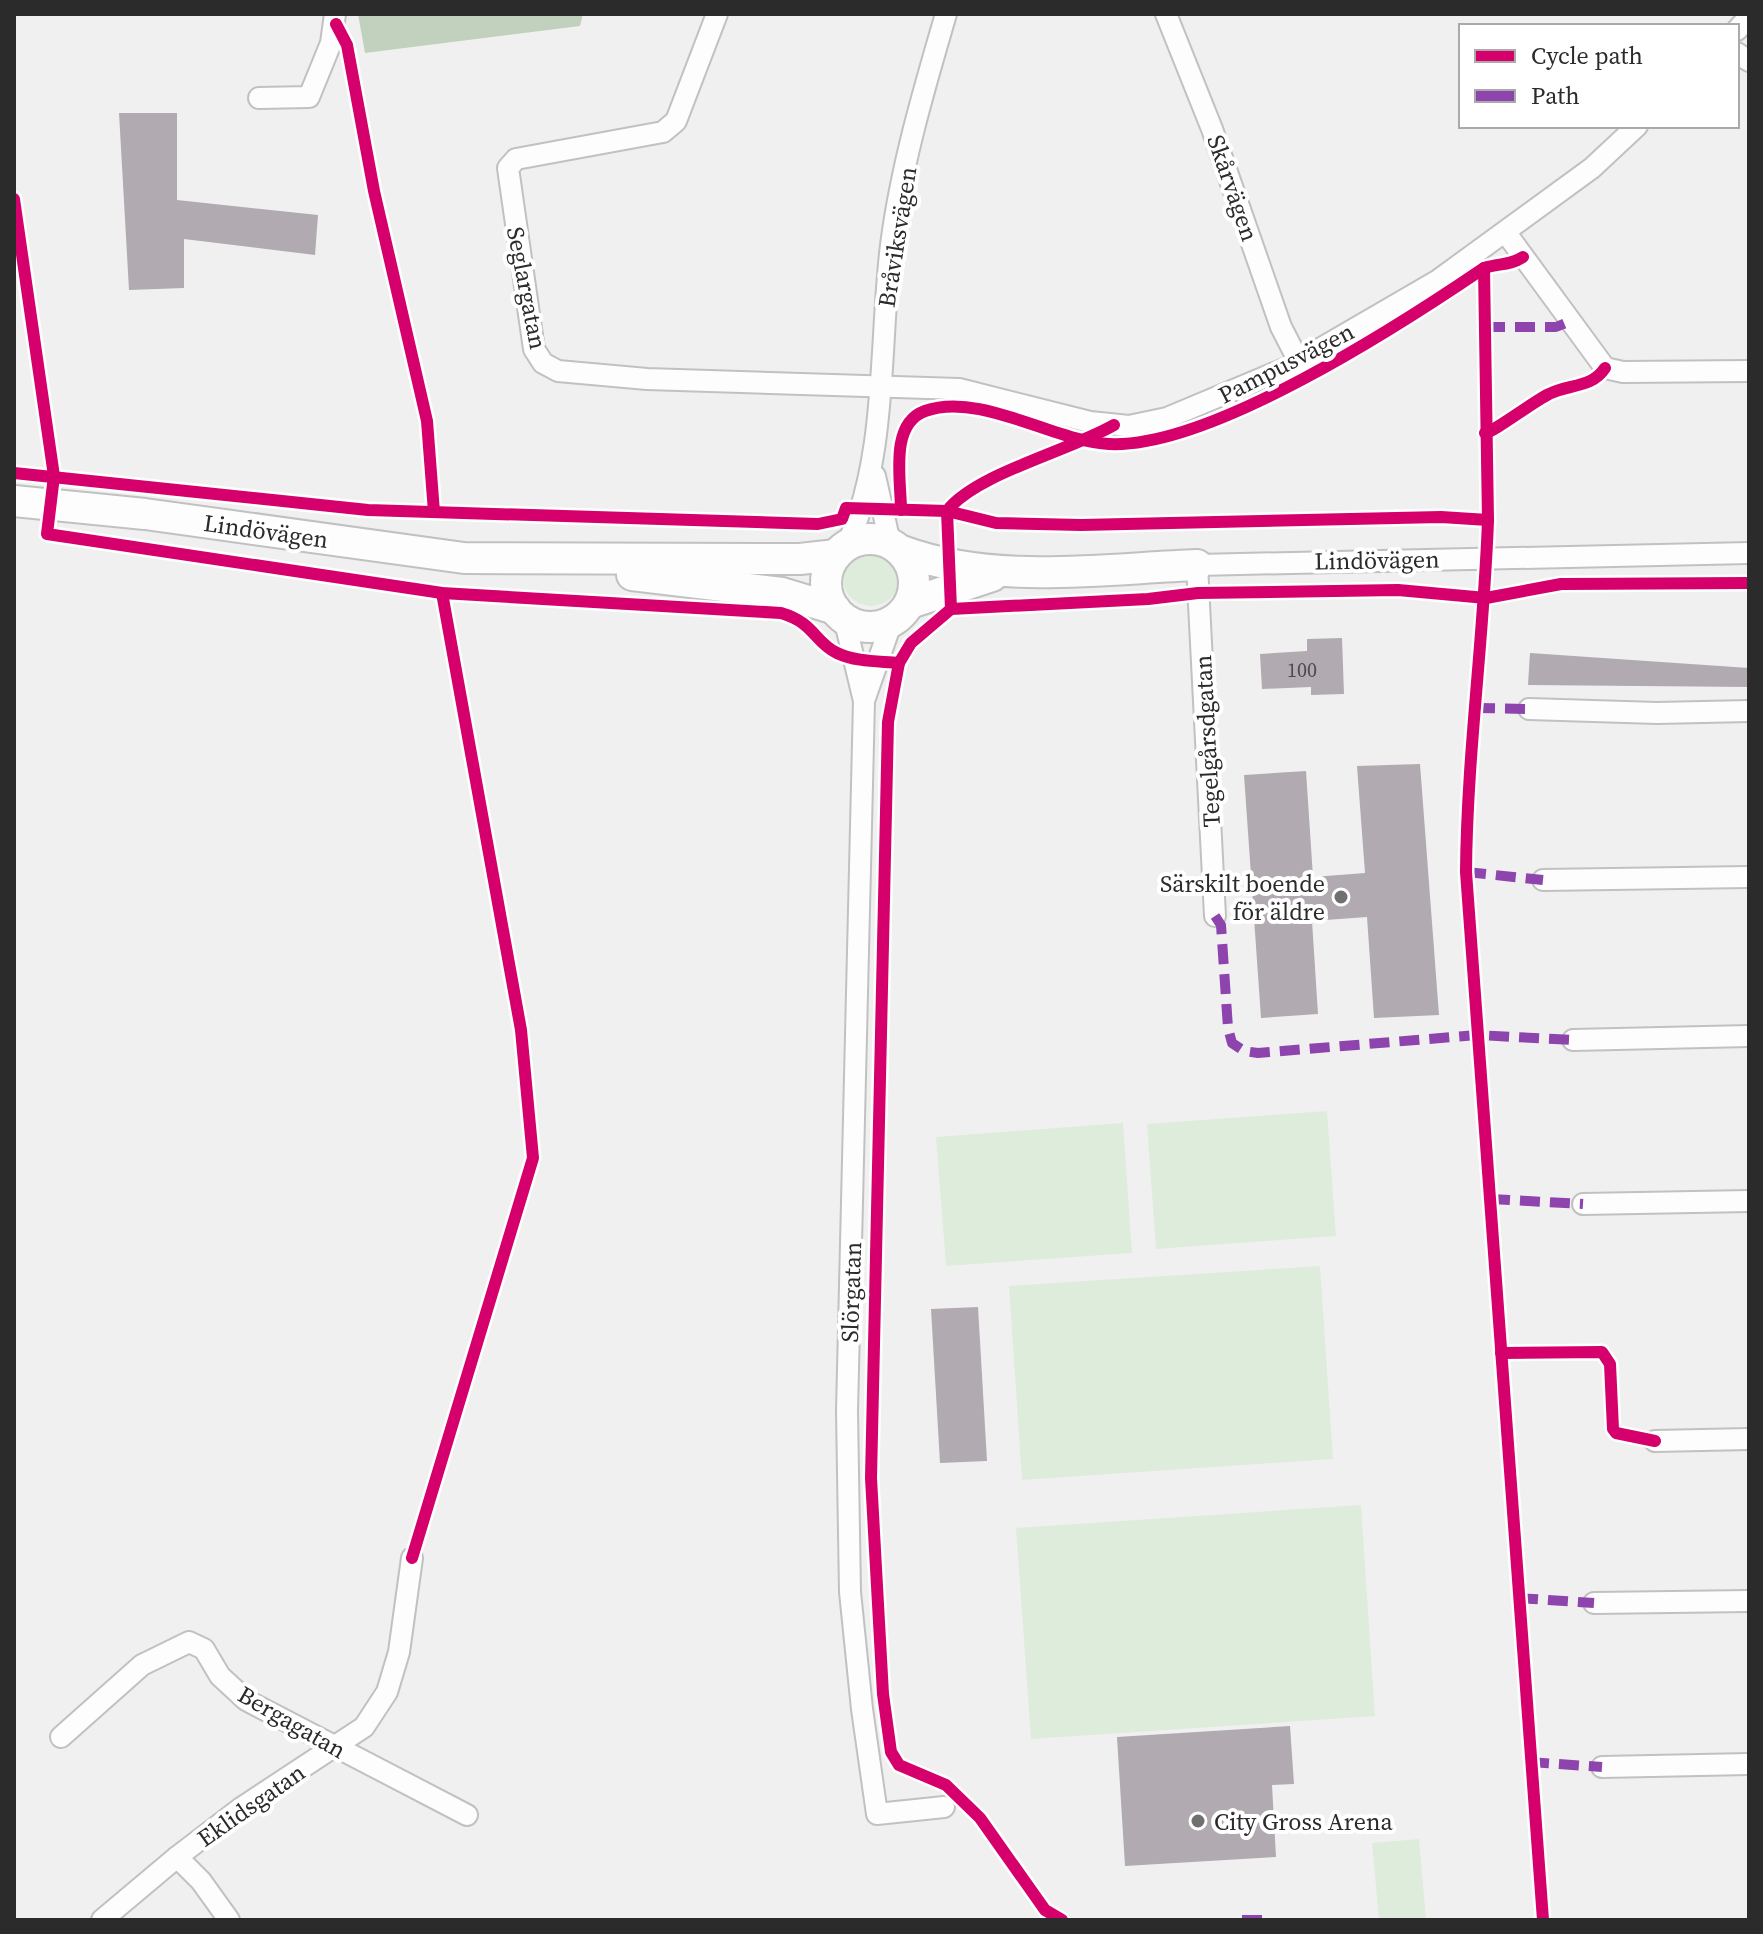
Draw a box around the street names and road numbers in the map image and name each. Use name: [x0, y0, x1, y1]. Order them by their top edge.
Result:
street label: Skårvägen: [1199, 130, 1267, 246]
street label: Bråviksvägen: [870, 164, 924, 310]
street label: Seglargatan: [499, 224, 555, 352]
street label: Pampusvägen: [1212, 315, 1360, 411]
street label: Lindövägen: [202, 506, 330, 556]
street label: Lindövägen: [1314, 542, 1440, 578]
street label: Tegelgårsdgatan: [1186, 654, 1228, 828]
street label: Slörgatan: [833, 1241, 869, 1343]
street label: Bergagatan: [232, 1678, 352, 1766]
street label: Eklidsgatan: [191, 1756, 311, 1854]

